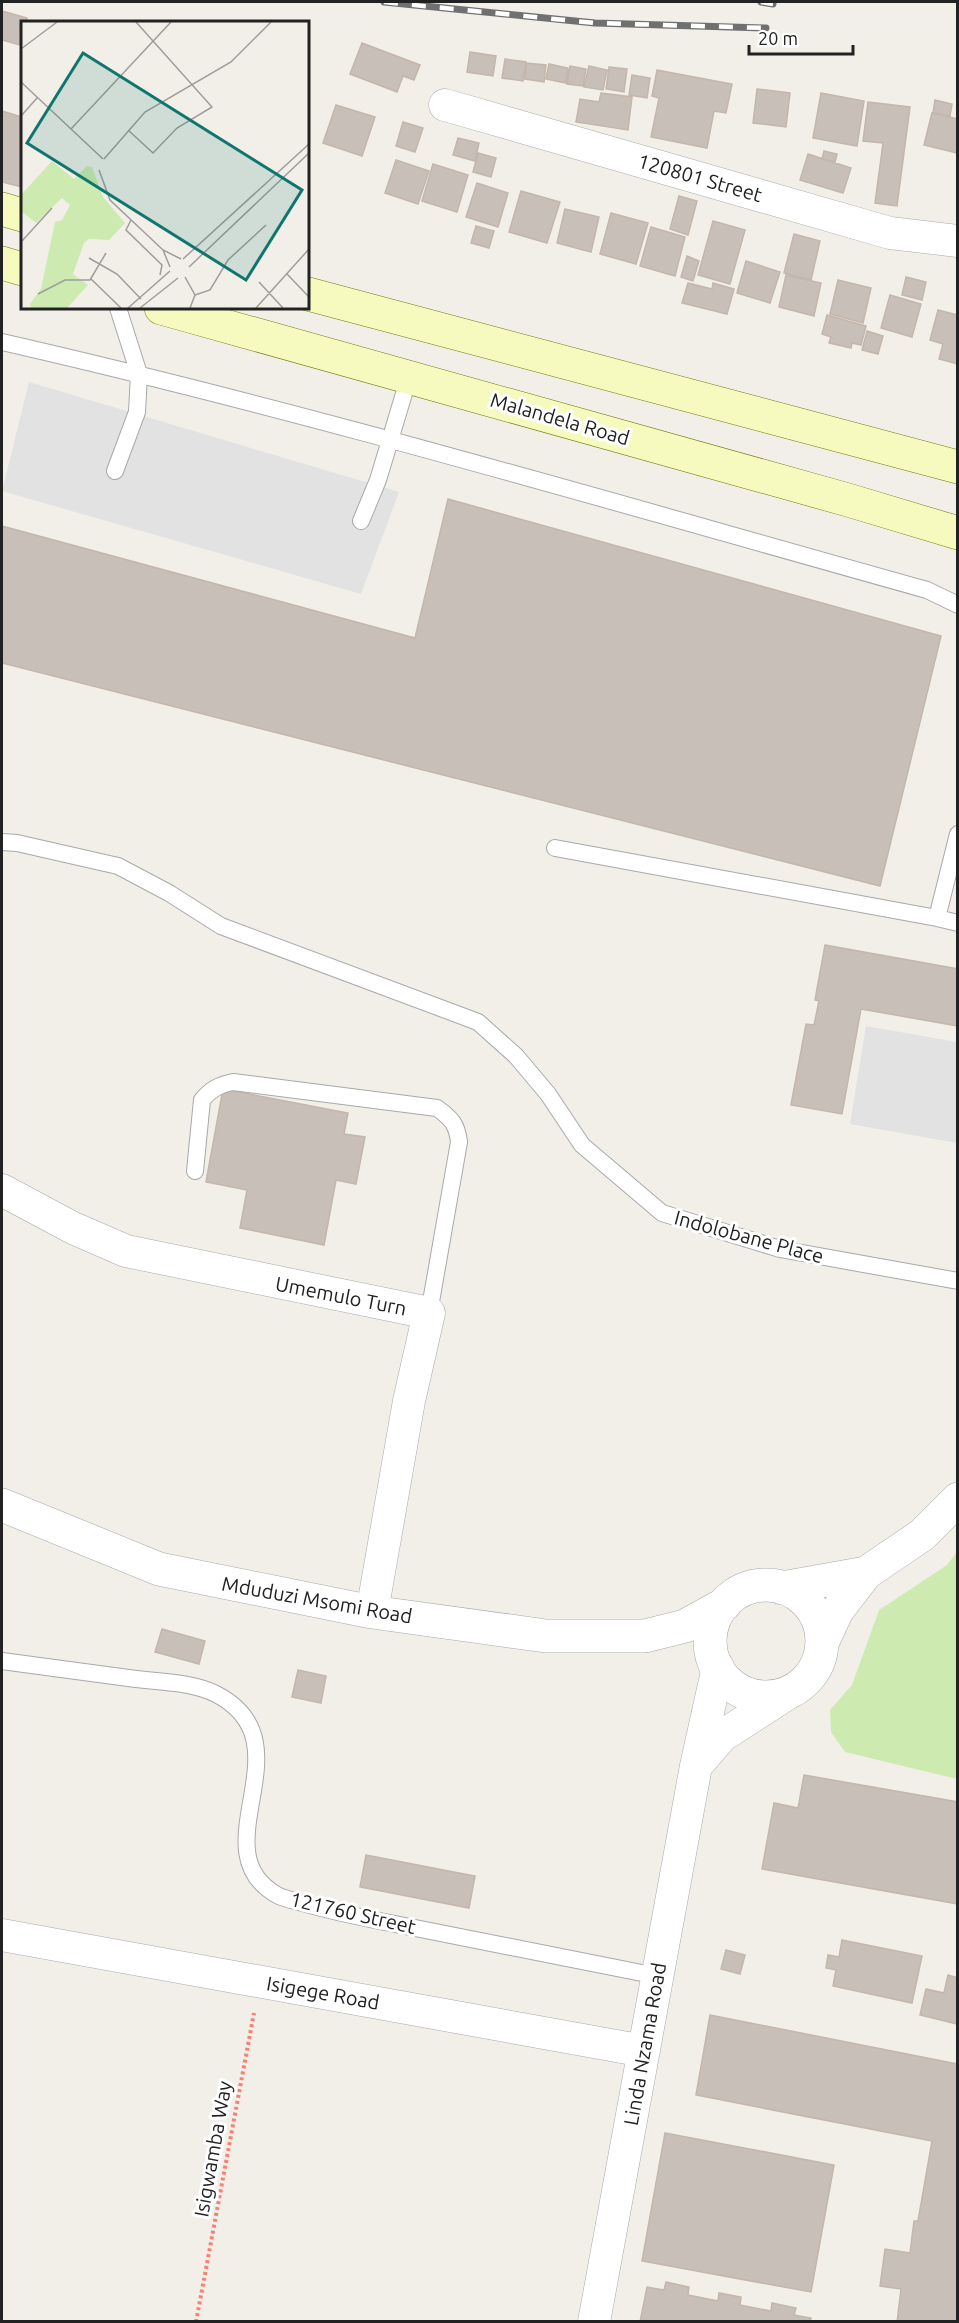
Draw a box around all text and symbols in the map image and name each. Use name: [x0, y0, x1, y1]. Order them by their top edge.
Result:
scale bar: [749, 18, 852, 56]
inset map: [21, 21, 309, 309]
text: 20 m: [758, 28, 798, 48]
street label: 120801 Street: [635, 149, 765, 206]
street label: Malandela Road: [488, 388, 632, 449]
street label: Indolobane Place: [672, 1206, 826, 1268]
street label: Umemulo Turn: [274, 1272, 409, 1320]
street label: Mduduzi Msomi Road: [220, 1571, 414, 1628]
street label: 121760 Street: [288, 1887, 418, 1938]
street label: Linda Nzama Road: [619, 1961, 670, 2127]
street label: Isigege Road: [265, 1971, 381, 2014]
street label: Isigwamba Way: [189, 2079, 236, 2219]

